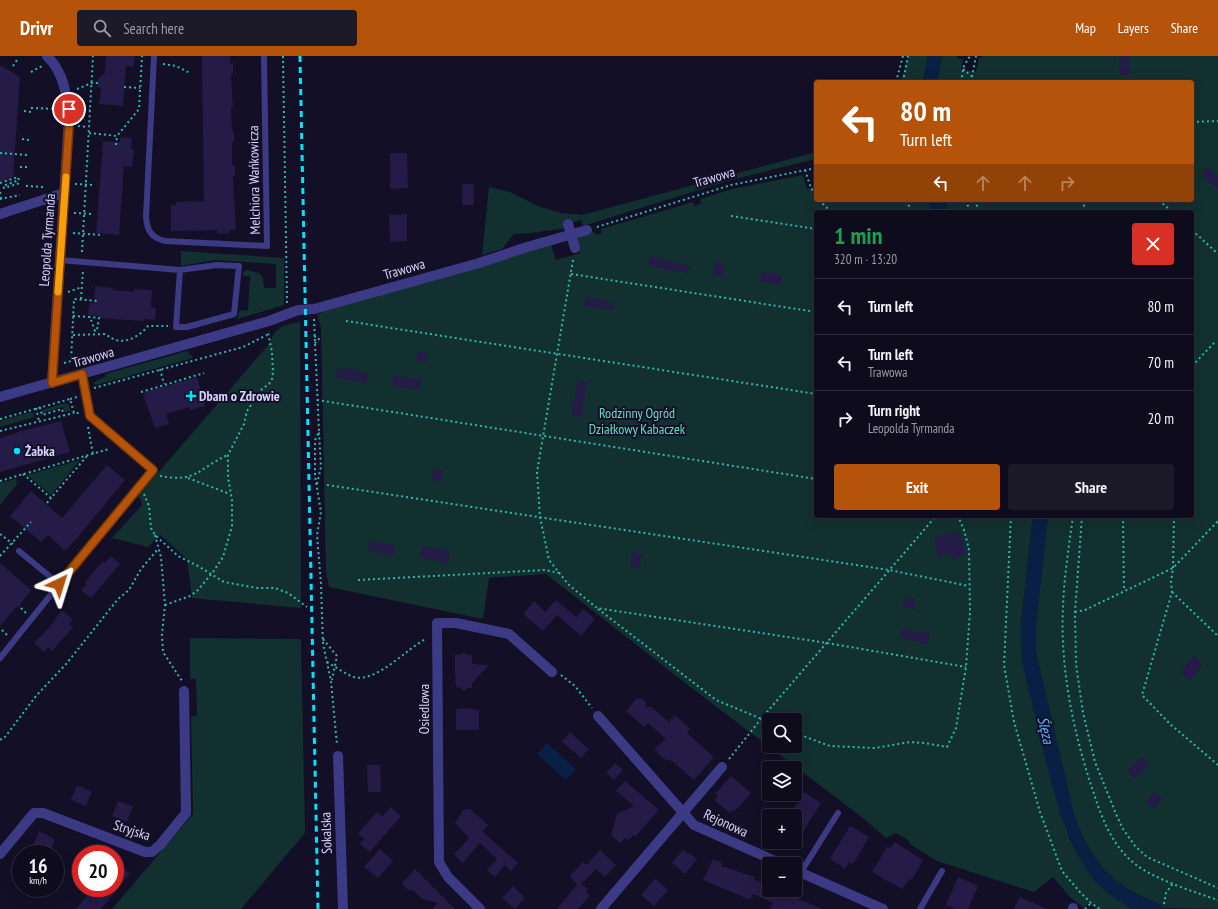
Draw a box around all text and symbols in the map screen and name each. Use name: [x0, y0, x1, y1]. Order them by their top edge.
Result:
search box: [77, 10, 357, 46]
text: Drivr: [20, 16, 53, 40]
icon: search: [91, 17, 113, 39]
text: Search here: [123, 19, 184, 38]
text: Map: [1075, 19, 1096, 37]
text: Layers: [1118, 19, 1149, 37]
text: Share: [1171, 19, 1198, 37]
pin: [52, 92, 86, 126]
text: 80 m: [900, 92, 951, 129]
icon: left: [834, 96, 886, 148]
icon: arrive: [58, 98, 80, 120]
street label: Melchiora Wańkowicza: [244, 125, 264, 235]
text: Turn left: [900, 128, 952, 151]
street label: Trawowa: [691, 163, 737, 191]
icon: left: [930, 172, 952, 194]
icon: ahead: [972, 172, 994, 194]
icon: ahead: [1014, 172, 1036, 194]
icon: right: [1056, 172, 1078, 194]
street label: Leopolda Tyrmanda: [35, 193, 59, 287]
text: 1 min: [834, 220, 882, 251]
button: close: [1132, 223, 1174, 265]
text: 320 m · 13:20: [834, 251, 897, 268]
street label: Trawowa: [381, 255, 427, 283]
icon: left: [834, 296, 856, 318]
text: Turn left: [868, 297, 913, 316]
text: 80 m: [1148, 297, 1174, 316]
street label: Trawowa: [70, 343, 116, 371]
text: Turn left: [868, 345, 913, 364]
icon: left: [834, 352, 856, 374]
text: 70 m: [1148, 353, 1174, 372]
text: Trawowa: [868, 364, 907, 381]
place label: Dbam o Zdrowie: [199, 387, 280, 405]
marker: Dbam o Zdrowie: [186, 391, 196, 401]
text: Turn right: [868, 401, 920, 420]
park label: Rodzinny Ogród Działkowy Kabaczek: [589, 404, 686, 438]
icon: right: [834, 408, 856, 430]
text: 20 m: [1148, 409, 1174, 428]
text: Leopolda Tyrmanda: [868, 420, 954, 437]
place label: Żabka: [25, 442, 55, 460]
marker: Żabka: [12, 446, 22, 456]
button: Exit: [834, 464, 1000, 510]
button: Share: [1008, 464, 1174, 510]
position arrow: [38, 563, 80, 605]
street label: Osiedlowa: [415, 684, 433, 734]
map controls: [762, 713, 802, 897]
button: search: [762, 713, 802, 753]
water label: Ślęza: [1034, 715, 1059, 746]
button: layers: [762, 761, 802, 801]
street label: Rejonowa: [701, 805, 751, 841]
button: +: [762, 809, 802, 849]
street label: Sokalska: [316, 812, 336, 854]
street label: Stryjska: [111, 816, 153, 844]
speed limit sign: 20: [72, 845, 124, 897]
text: 16: [28, 853, 48, 879]
button: −: [762, 857, 802, 897]
text: km/h: [29, 874, 47, 887]

